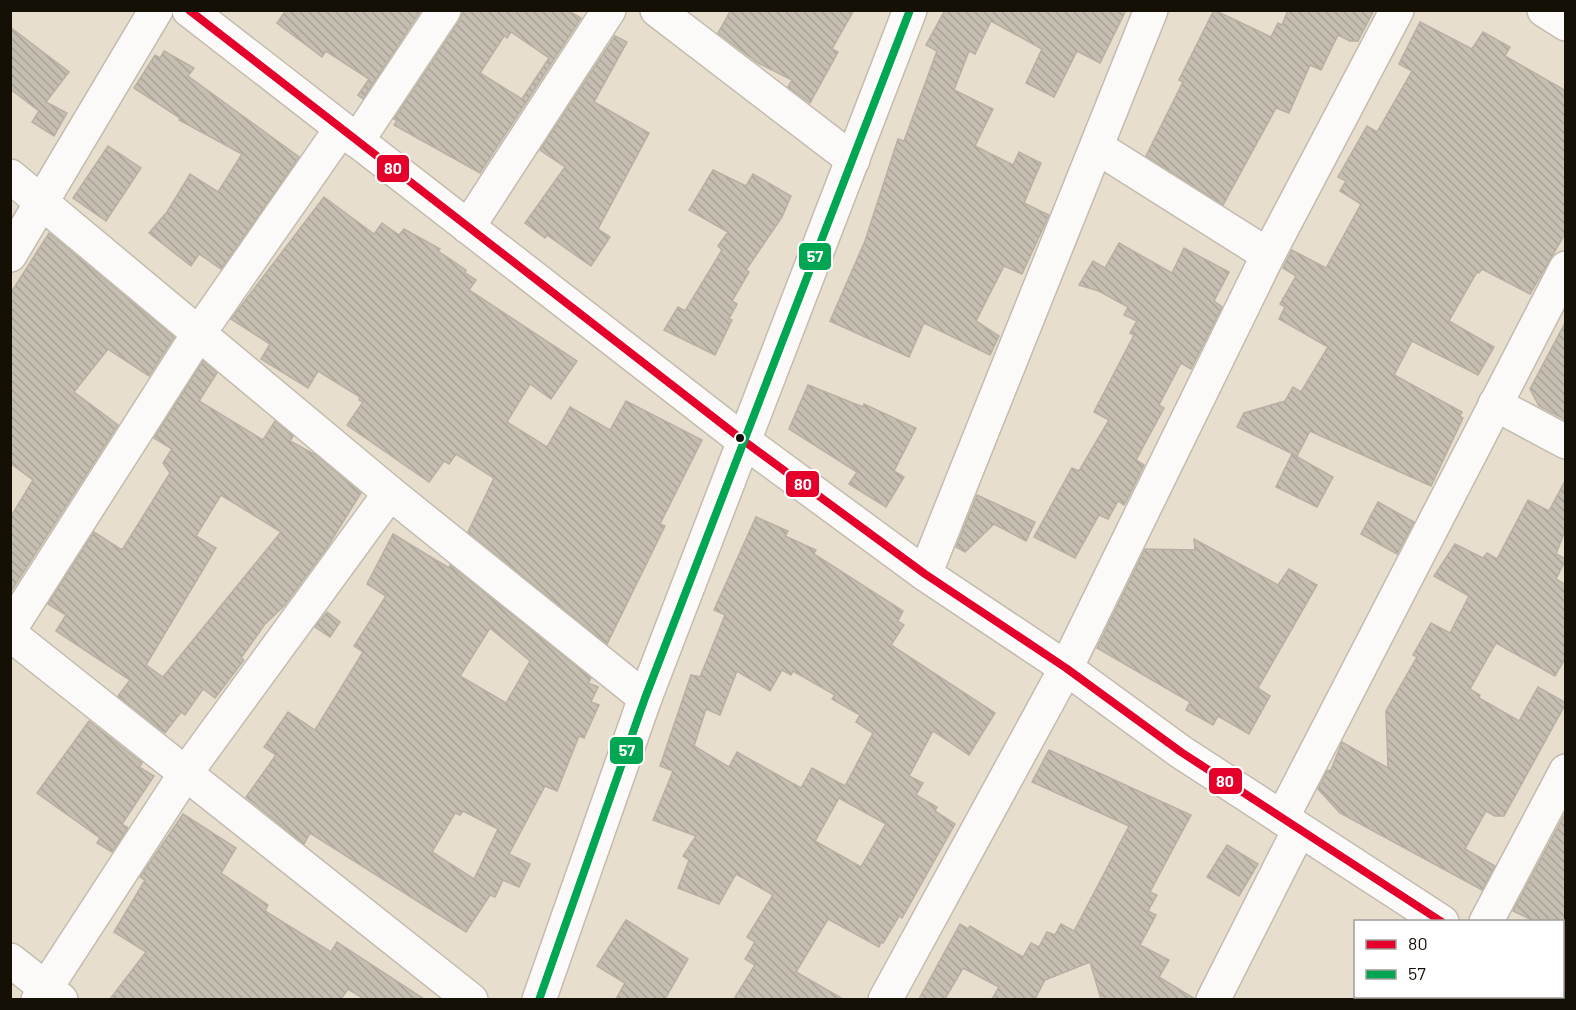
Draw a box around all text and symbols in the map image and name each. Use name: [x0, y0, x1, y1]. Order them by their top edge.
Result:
line badge: 80: [376, 154, 410, 183]
text: 80: [384, 158, 402, 177]
line badge: 57: [798, 242, 832, 271]
text: 57: [807, 246, 823, 265]
unlabelled marker: [734, 432, 746, 444]
line badge: 80: [785, 470, 820, 498]
text: 80: [794, 474, 812, 493]
line badge: 57: [609, 736, 644, 765]
text: 57: [619, 740, 635, 759]
line badge: 80: [1208, 767, 1243, 795]
text: 80: [1216, 771, 1234, 790]
legend: [1354, 920, 1564, 998]
text: 80: [1408, 932, 1428, 954]
text: 57: [1408, 962, 1426, 984]

